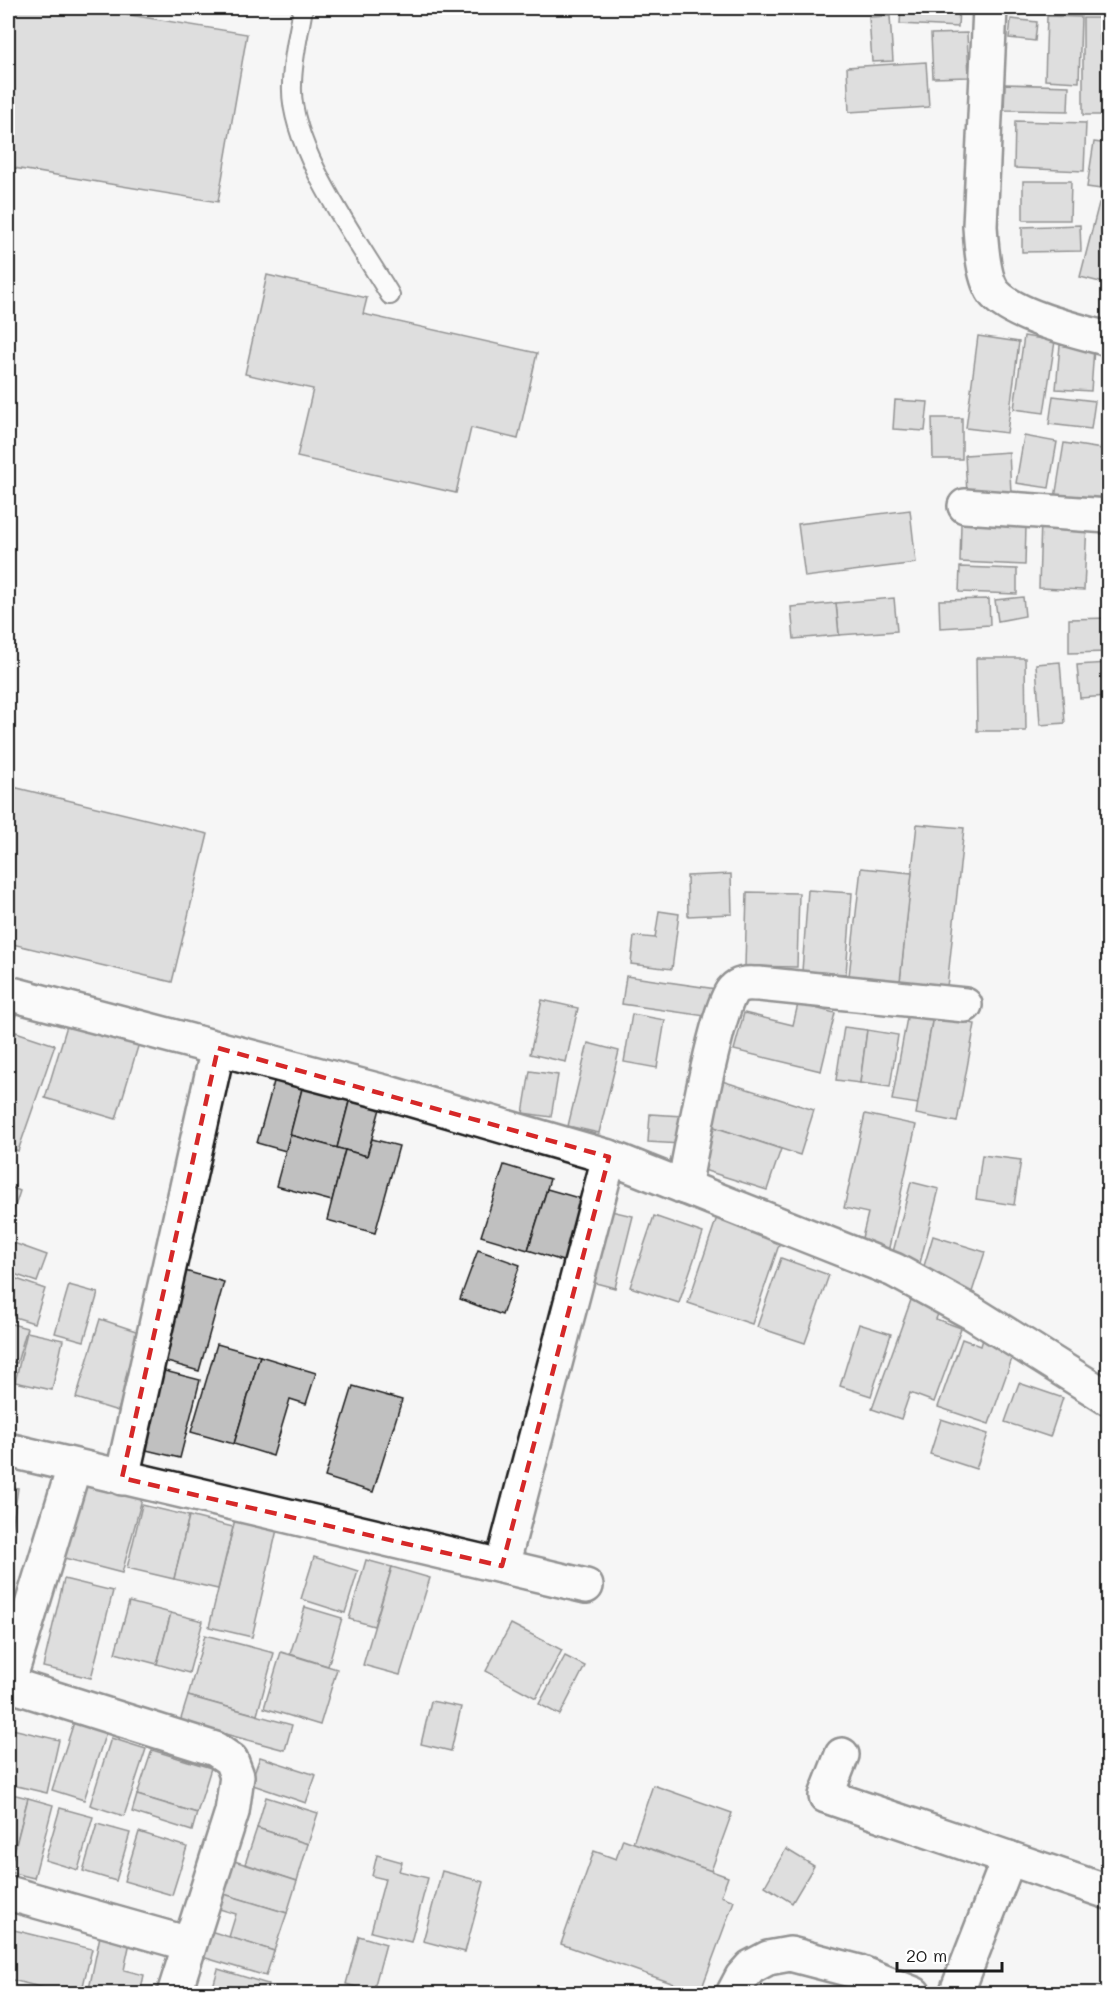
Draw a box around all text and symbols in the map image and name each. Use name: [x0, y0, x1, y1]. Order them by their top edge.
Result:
scale bar: [897, 1935, 1002, 1973]
text: 20 m: [906, 1943, 947, 1967]

